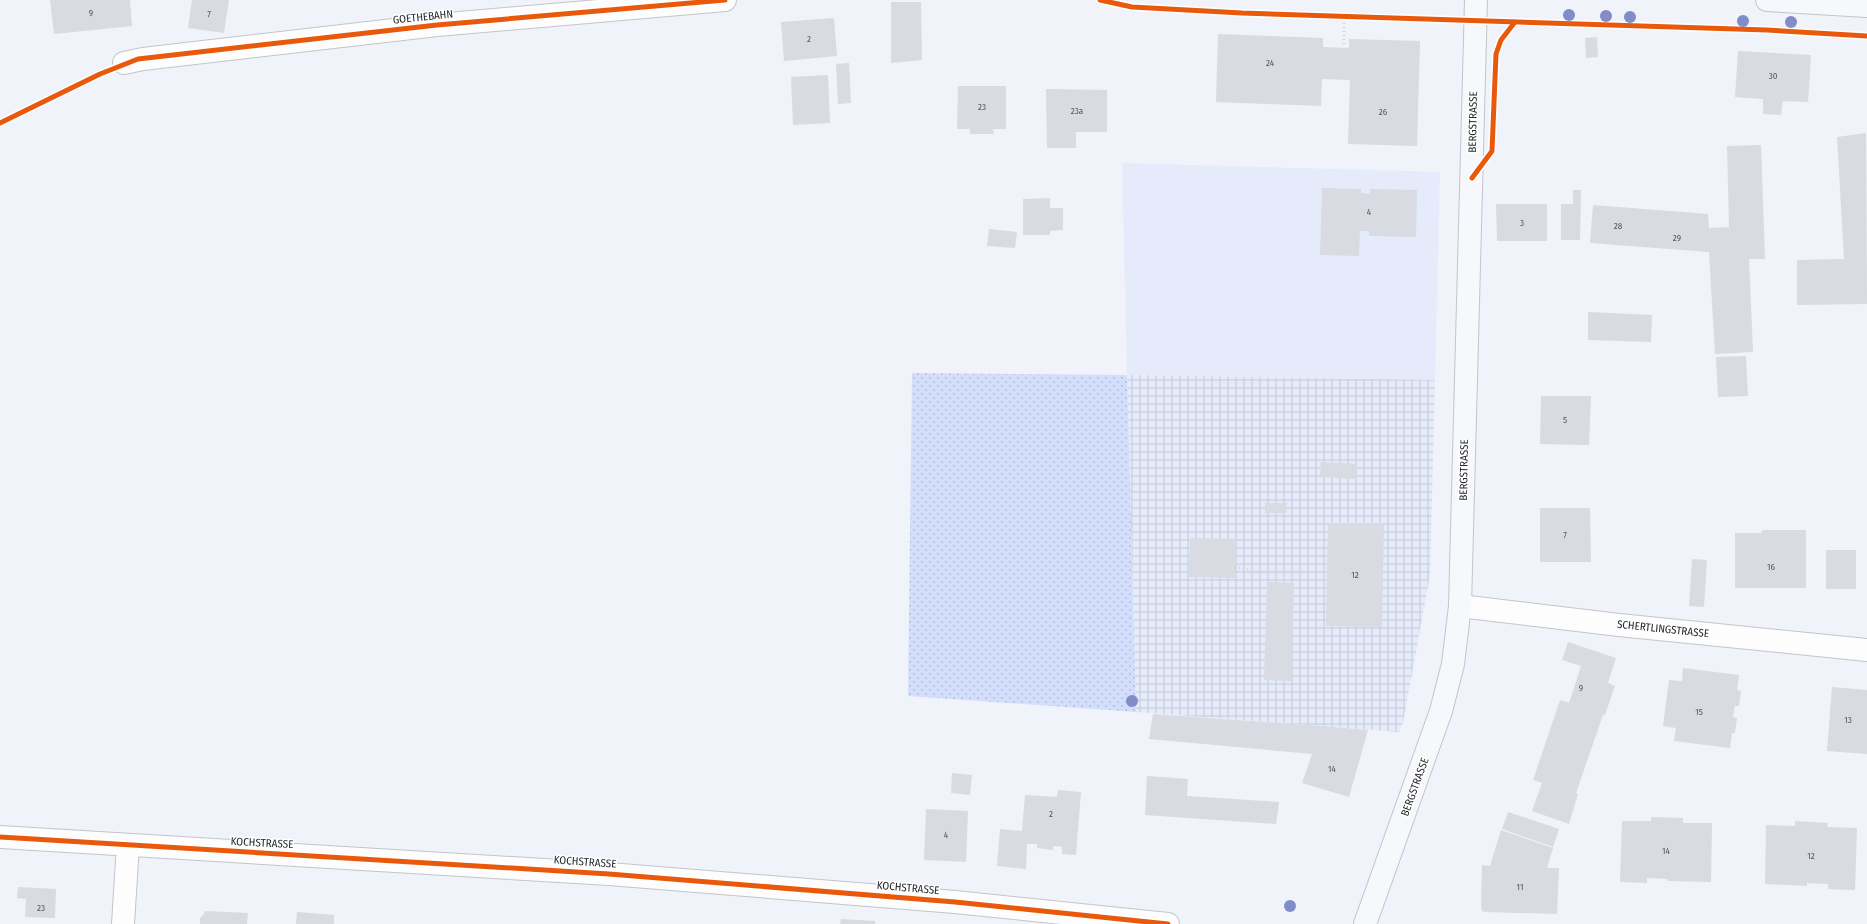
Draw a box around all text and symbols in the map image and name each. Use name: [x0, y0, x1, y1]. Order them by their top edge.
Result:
street label: GOETHEBAHN: [392, 7, 454, 27]
house number: 9: [89, 8, 93, 18]
house number: 7: [207, 9, 211, 19]
house number: 2: [807, 34, 811, 44]
house number: 24: [1266, 58, 1275, 68]
house number: 30: [1769, 71, 1778, 81]
street label: BERGSTRASSE: [1466, 91, 1480, 153]
house number: 23: [978, 102, 986, 112]
house number: 23a: [1071, 106, 1084, 116]
house number: 26: [1379, 107, 1388, 117]
house number: 4: [1367, 207, 1372, 217]
house number: 3: [1520, 218, 1524, 228]
house number: 28: [1614, 221, 1623, 231]
house number: 29: [1673, 233, 1681, 243]
house number: 5: [1563, 415, 1567, 425]
street label: BERGSTRASSE: [1457, 439, 1471, 501]
house number: 7: [1563, 530, 1567, 540]
house number: 16: [1767, 562, 1776, 572]
house number: 12: [1351, 570, 1359, 580]
street label: SCHERTLINGSTRASSE: [1616, 618, 1710, 640]
house number: 9: [1579, 683, 1583, 693]
house number: 15: [1695, 707, 1703, 717]
house number: 13: [1844, 715, 1852, 725]
street label: BERGSTRASSE: [1398, 756, 1432, 818]
house number: 14: [1328, 764, 1337, 774]
house number: 2: [1049, 809, 1053, 819]
house number: 4: [944, 830, 949, 840]
street label: KOCHSTRASSE: [230, 835, 294, 851]
house number: 14: [1662, 846, 1671, 856]
house number: 12: [1807, 851, 1815, 861]
street label: KOCHSTRASSE: [553, 853, 617, 871]
street label: KOCHSTRASSE: [876, 879, 940, 897]
house number: 11: [1517, 882, 1523, 892]
house number: 23: [37, 903, 45, 913]

